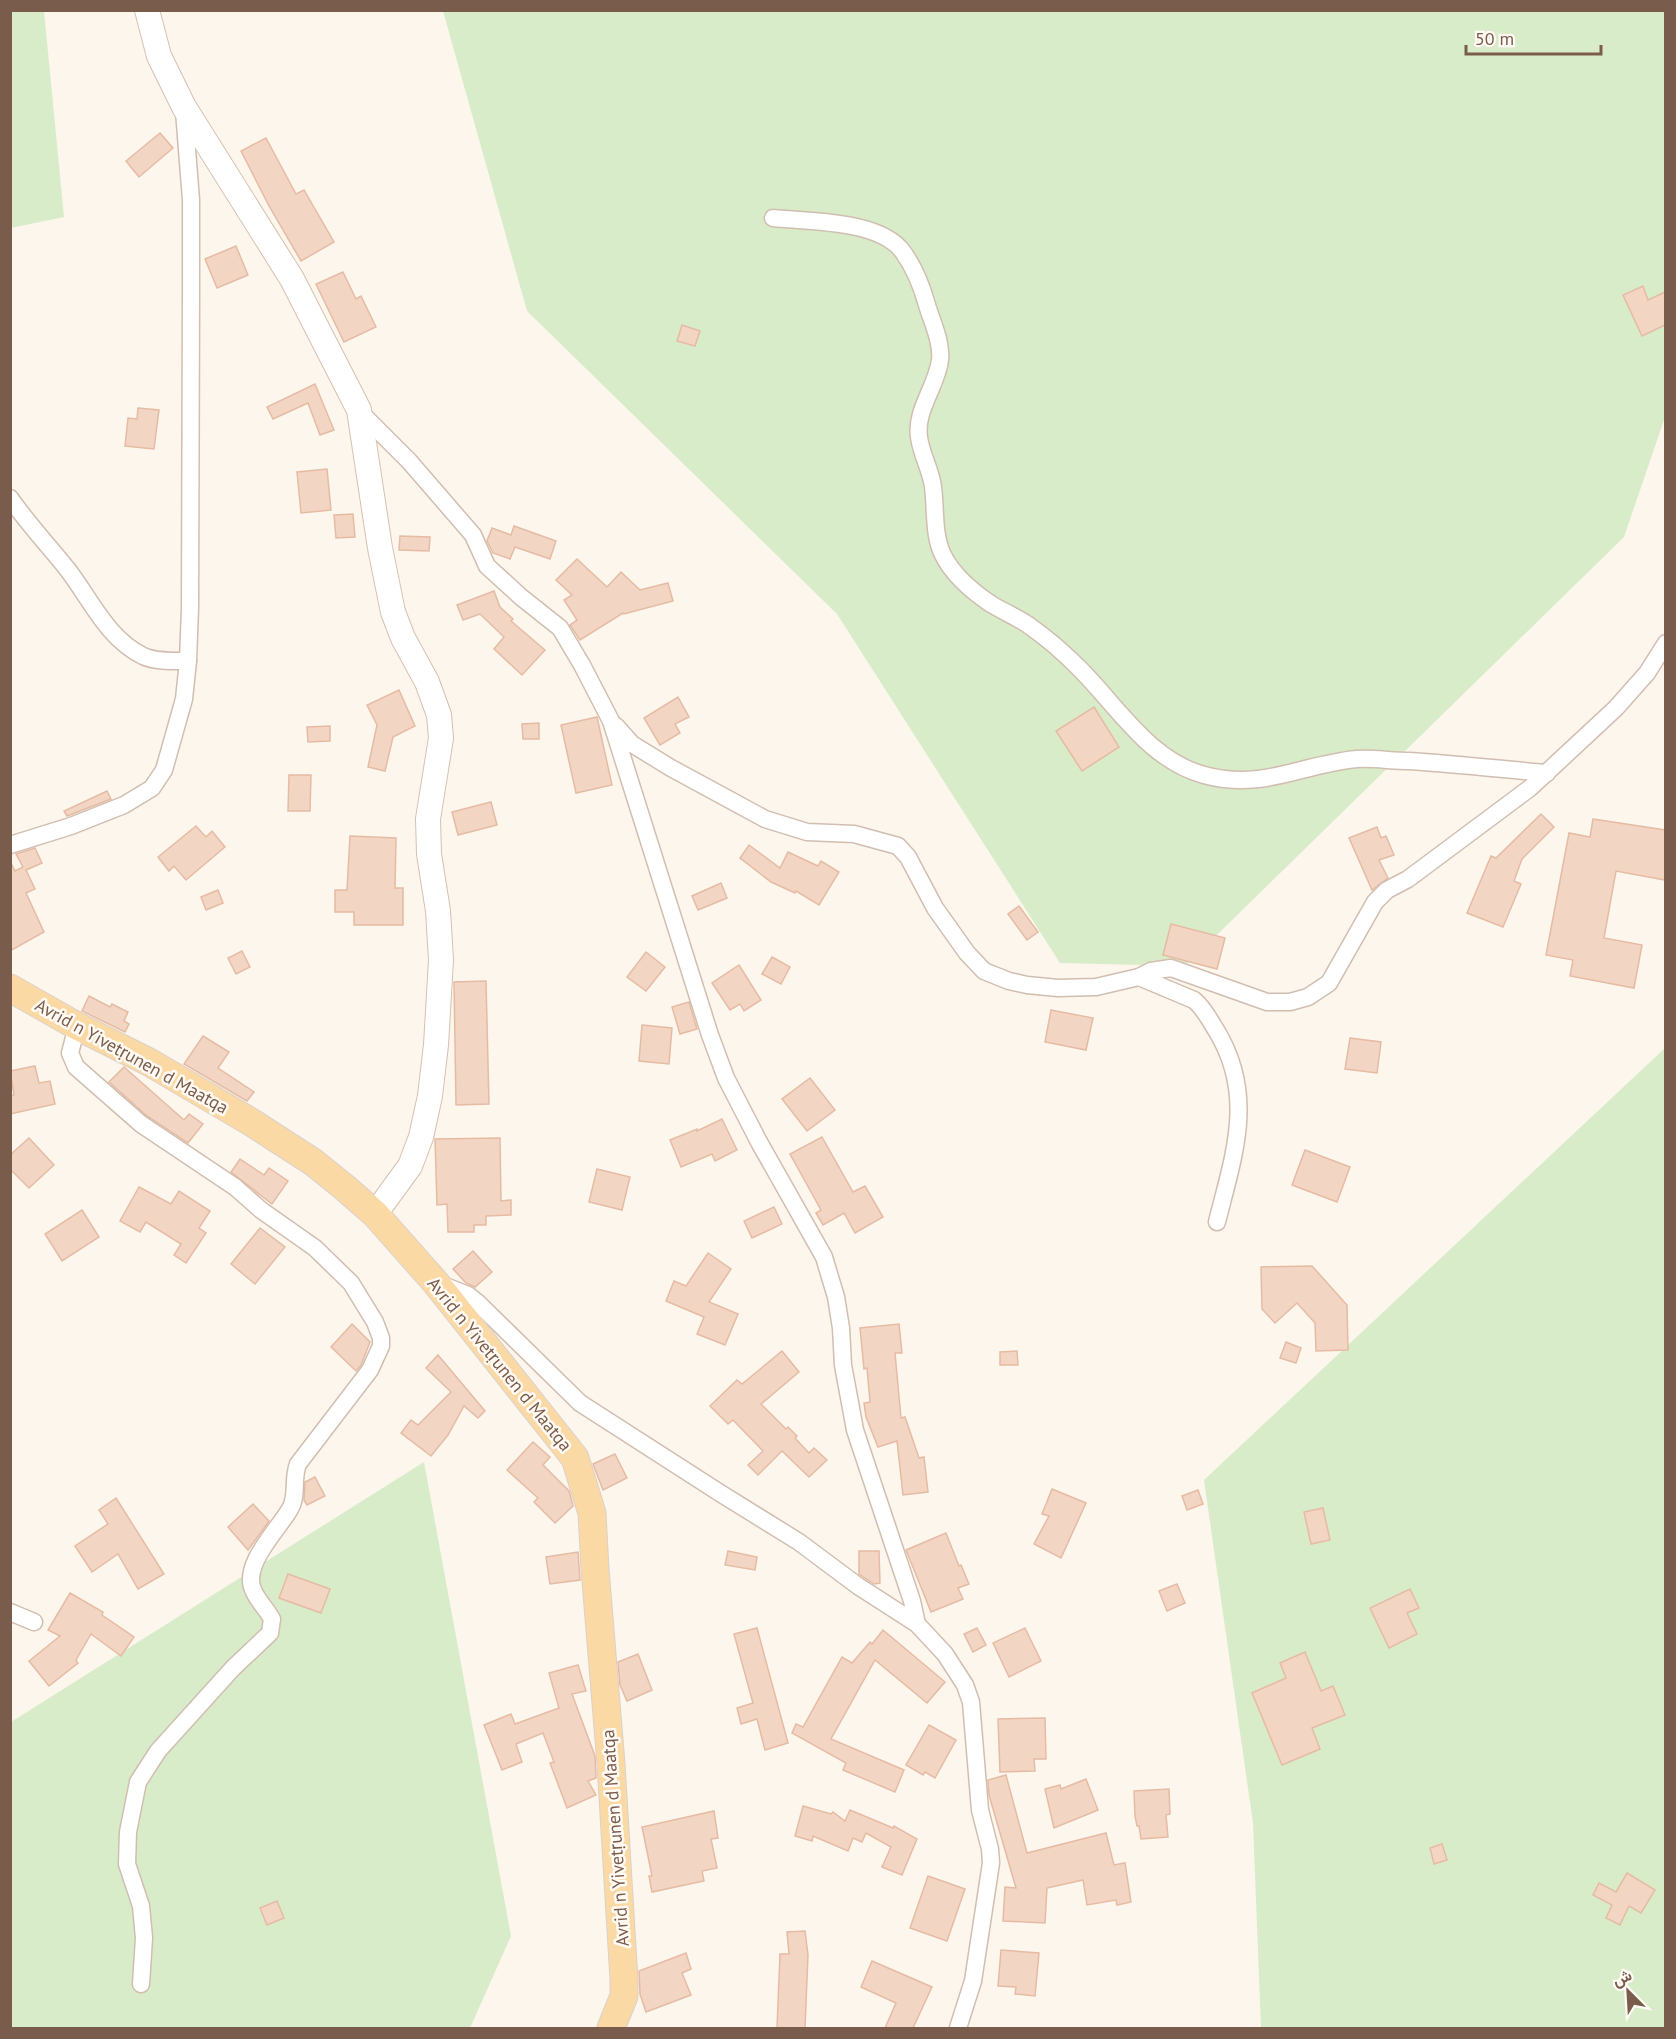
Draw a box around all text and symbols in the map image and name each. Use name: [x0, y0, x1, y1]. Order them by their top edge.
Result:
scale bar: [1466, 18, 1601, 56]
text: 50 m: [1475, 27, 1514, 50]
street label: Avrid n Yivetṛunen d Maatqa: [31, 993, 233, 1119]
street label: Avrid n Yivetṛunen d Maatqa: [423, 1272, 577, 1456]
street label: Avrid n Yivetṛunen d Maatqa: [596, 1729, 634, 1947]
north arrow: [1598, 1961, 1658, 2021]
text: ش: [1609, 1964, 1635, 1990]

